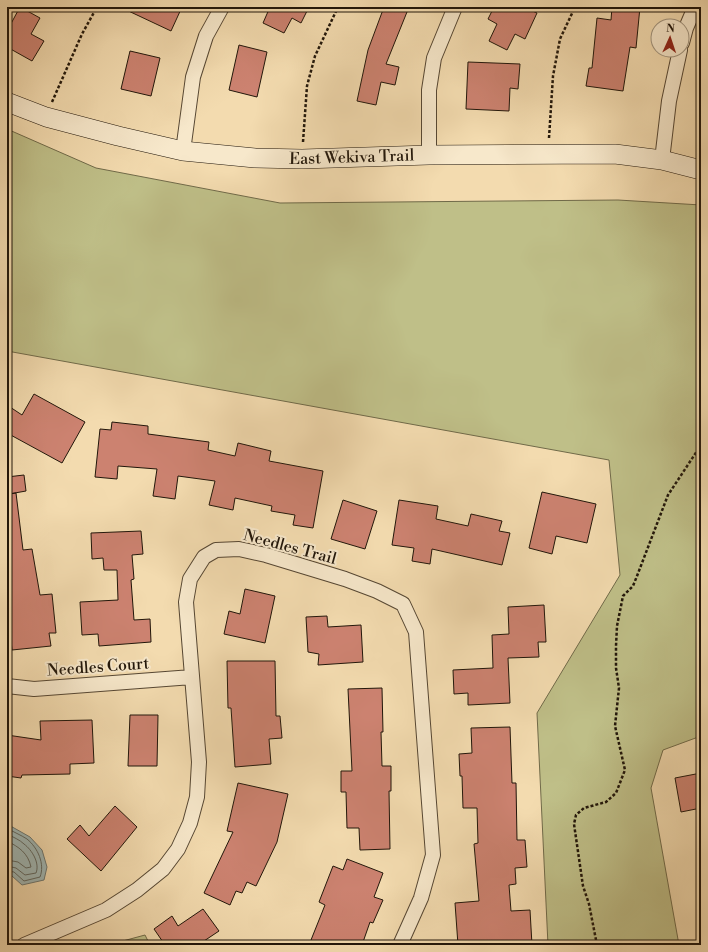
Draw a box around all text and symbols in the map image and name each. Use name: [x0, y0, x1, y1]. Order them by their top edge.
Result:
north arrow: [650, 18, 690, 58]
text: N: [666, 22, 675, 36]
street label: East Wekiva Trail: [289, 145, 415, 169]
street label: Needles Trail: [241, 525, 339, 569]
street label: Needles Court: [46, 653, 150, 681]

